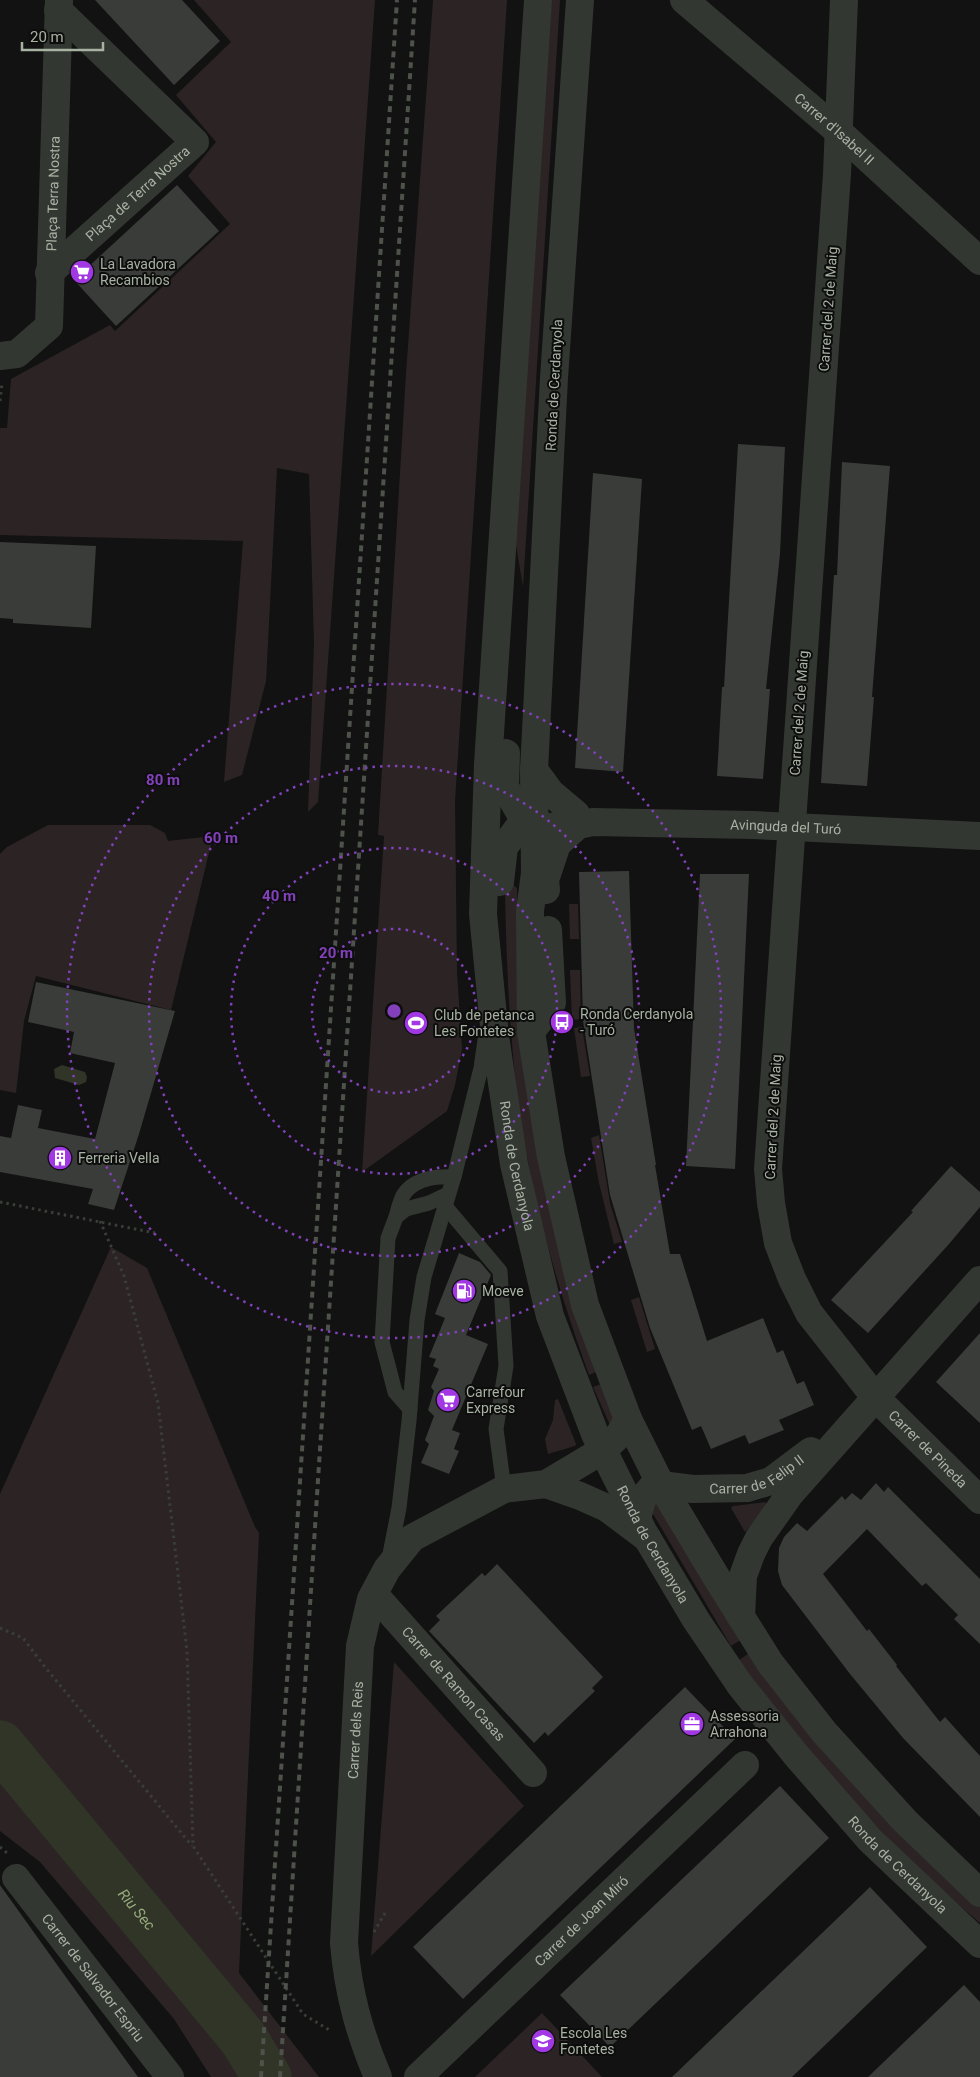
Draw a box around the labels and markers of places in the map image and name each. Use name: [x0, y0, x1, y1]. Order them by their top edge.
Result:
place label: La Lavadora Recambios: [100, 256, 176, 288]
supermarket icon: La Lavadora Recambios: [69, 259, 95, 285]
centre of rings: [385, 1002, 403, 1020]
place label: Ronda Cerdanyola - Turó: [580, 1006, 693, 1038]
place label: Club de petanca Les Fontetes: [434, 1007, 535, 1039]
bus stop icon: Ronda Cerdanyola - Turó: [549, 1009, 575, 1035]
sports icon: Club de petanca Les Fontetes: [403, 1010, 429, 1036]
building icon: Ferreria Vella: [47, 1145, 73, 1171]
place label: Ferreria Vella: [78, 1150, 160, 1166]
fuel station icon: Moeve: [451, 1278, 477, 1304]
place label: Moeve: [482, 1283, 524, 1299]
place label: Carrefour Express: [466, 1384, 525, 1416]
supermarket icon: Carrefour Express: [435, 1387, 461, 1413]
place label: Assessoria Arrahona: [710, 1708, 779, 1740]
office icon: Assessoria Arrahona: [679, 1711, 705, 1737]
place label: Escola Les Fontetes: [560, 2025, 627, 2057]
school or university icon: Escola Les Fontetes: [530, 2028, 556, 2054]

